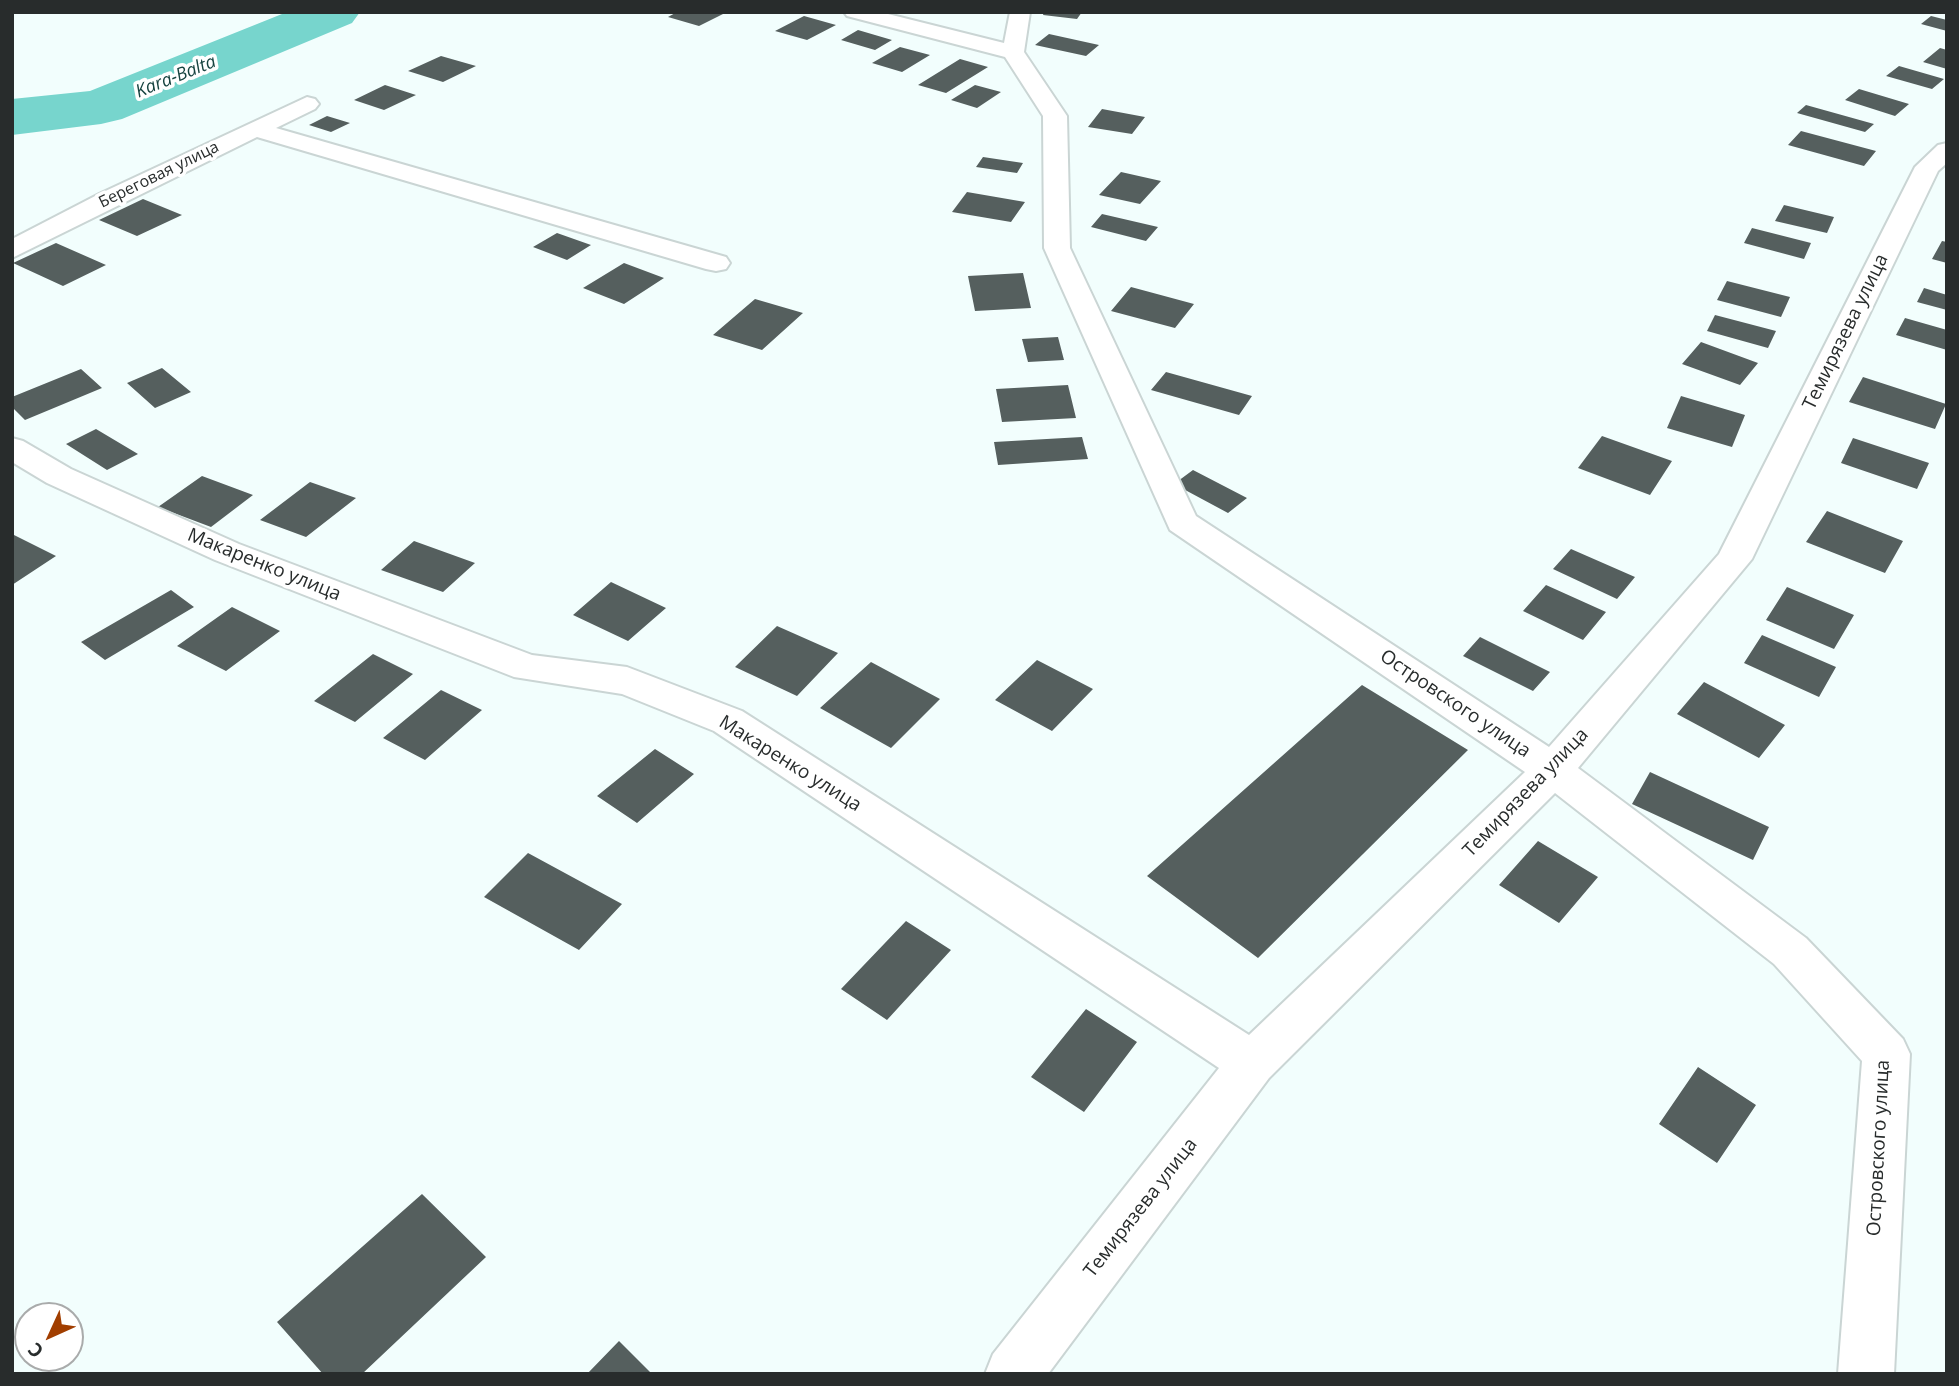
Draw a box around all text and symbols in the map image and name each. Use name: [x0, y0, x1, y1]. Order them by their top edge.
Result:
water label: Kara-Balta: [133, 51, 219, 103]
street label: Береговая улица: [96, 138, 222, 212]
street label: Темирязева улица: [1798, 250, 1894, 414]
street label: Макаренко улица: [184, 524, 344, 606]
street label: Островского улица: [1375, 645, 1535, 763]
street label: Макаренко улица: [715, 711, 865, 817]
street label: Темирязева улица: [1459, 724, 1593, 862]
street label: Островского улица: [1863, 1059, 1895, 1237]
street label: Темирязева улица: [1080, 1134, 1202, 1282]
north arrow: [14, 1302, 84, 1372]
text: С: [22, 1337, 49, 1364]

